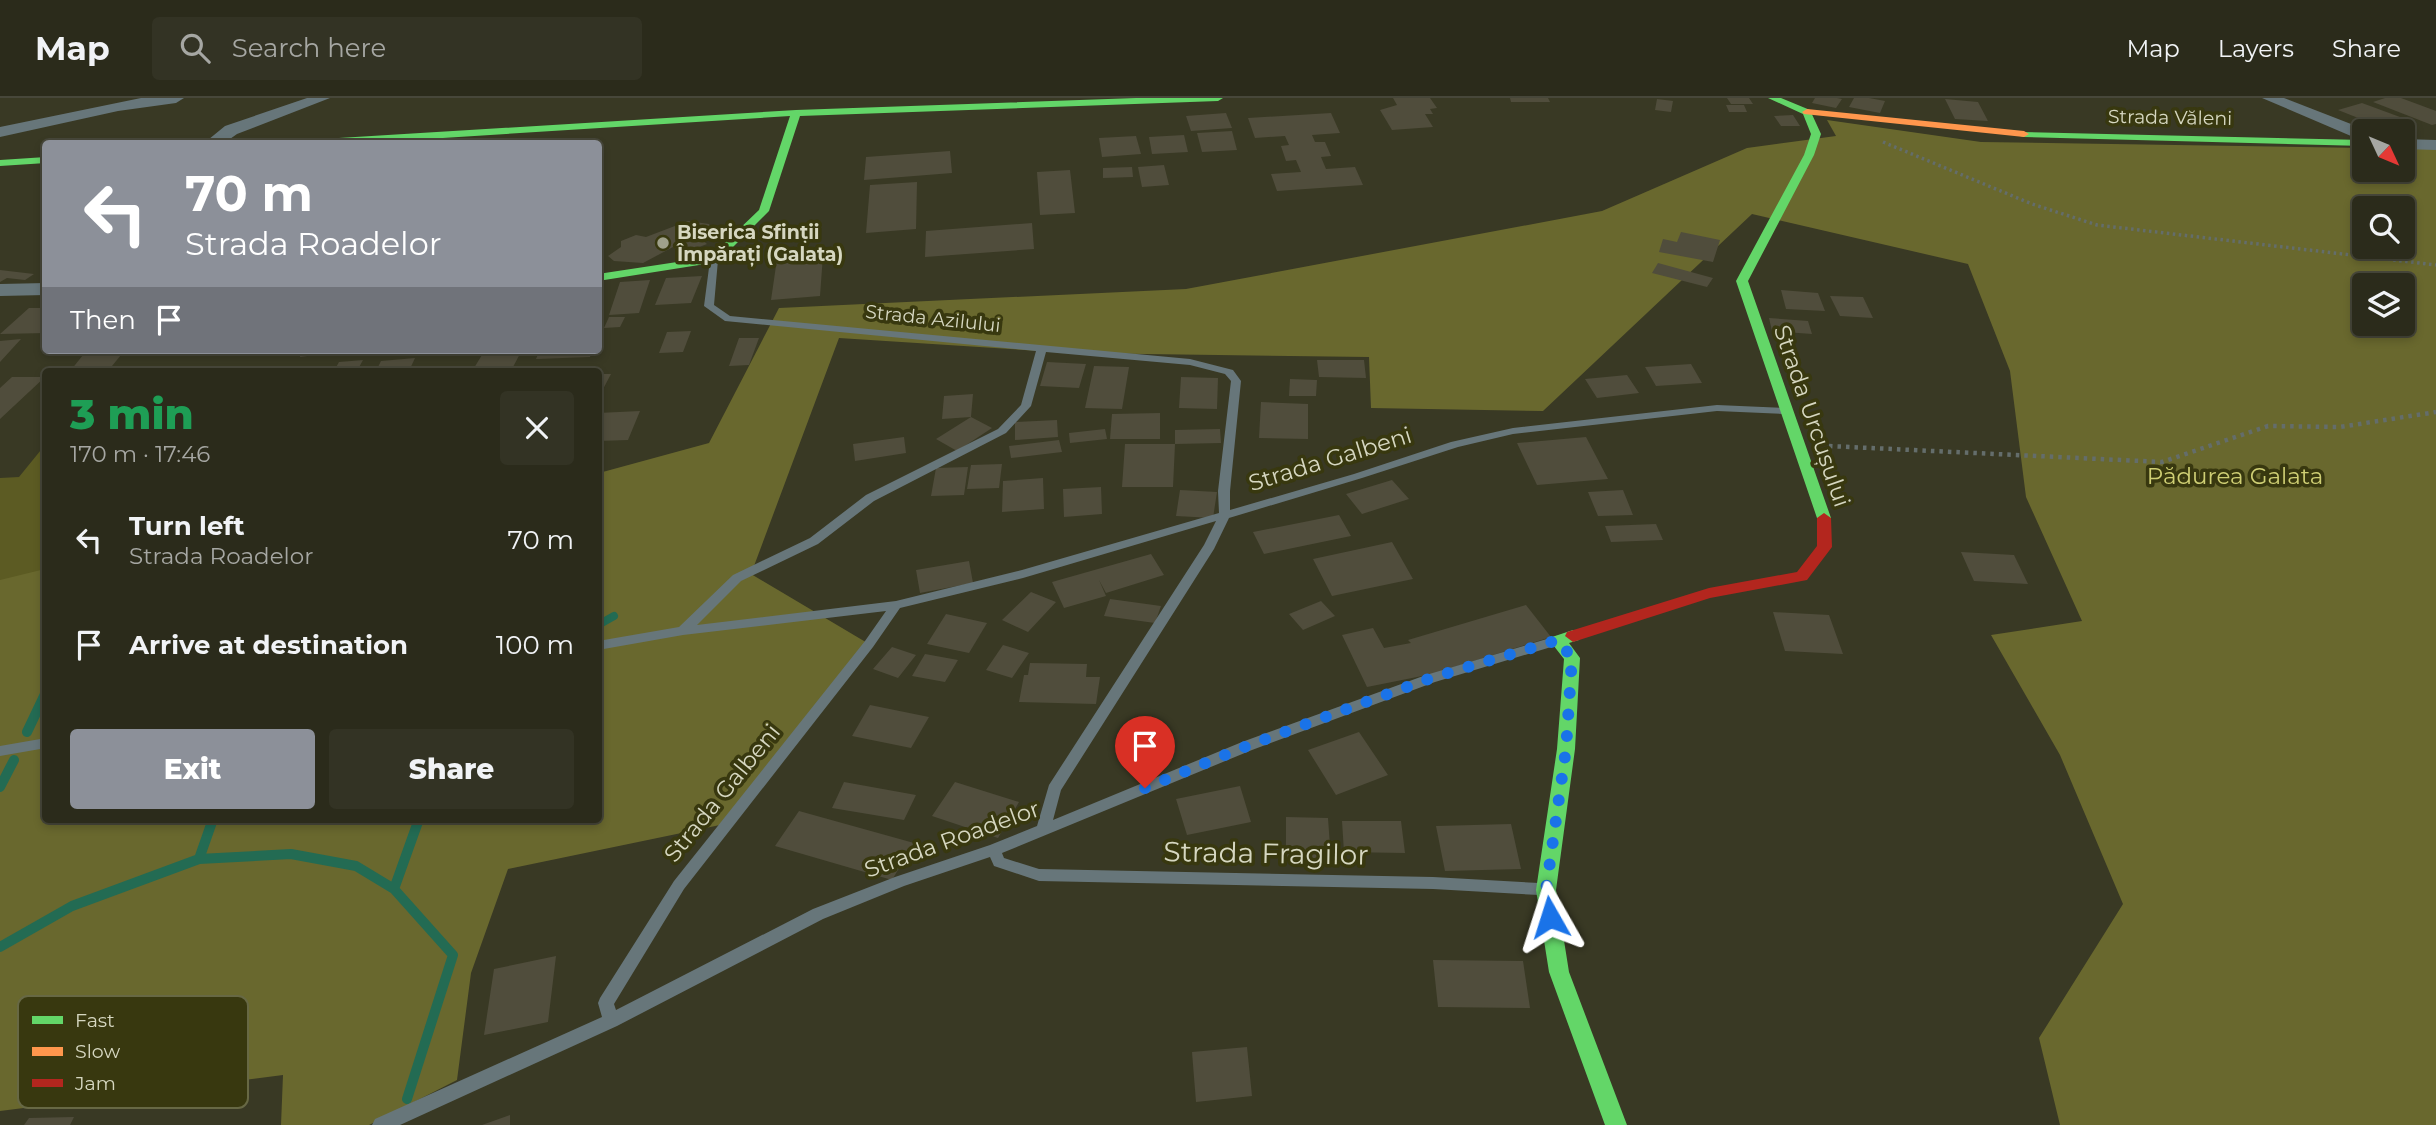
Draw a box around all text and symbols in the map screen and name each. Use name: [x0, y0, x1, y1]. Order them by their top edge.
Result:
search box: [152, 17, 642, 80]
text: Map: [35, 28, 110, 68]
icon: search: [176, 29, 214, 67]
text: Search here: [232, 32, 386, 64]
text: Map: [2126, 34, 2180, 63]
text: Layers: [2218, 34, 2294, 63]
text: Share: [2332, 34, 2401, 63]
street label: Strada Văleni: [2108, 105, 2232, 130]
north arrow: [2352, 119, 2415, 182]
map controls: [2352, 119, 2415, 336]
text: 70 m: [185, 164, 313, 223]
icon: left: [70, 168, 161, 259]
button: search: [2352, 196, 2415, 259]
place label: Biserica Sfinții Împărați (Galata): [676, 221, 843, 267]
text: Strada Roadelor: [185, 224, 442, 263]
marker: Biserica Sfinții Împărați (Galata): [655, 235, 671, 251]
button: layers: [2352, 273, 2415, 336]
street label: Strada Azilului: [864, 300, 1002, 337]
icon: arrive: [150, 301, 188, 339]
text: Then: [70, 304, 136, 336]
street label: Strada Urcușului: [1768, 321, 1856, 511]
text: 3 min: [70, 388, 194, 440]
button: close: [500, 391, 574, 465]
street label: Strada Galbeni: [1245, 421, 1415, 497]
text: 170 m · 17:46: [70, 440, 210, 468]
park label: Pădurea Galata: [2147, 462, 2323, 490]
text: Turn left: [129, 510, 245, 542]
icon: left: [70, 521, 108, 559]
text: 70 m: [508, 524, 574, 556]
text: Strada Roadelor: [129, 542, 313, 570]
icon: arrive: [70, 626, 108, 664]
text: Arrive at destination: [129, 629, 408, 661]
text: 100 m: [496, 629, 574, 661]
pin: [1115, 716, 1175, 788]
street label: Strada Galbeni: [658, 718, 786, 868]
icon: arrive: [1126, 727, 1164, 765]
button: Exit: [70, 729, 315, 809]
button: Share: [329, 729, 574, 809]
street label: Strada Roadelor: [861, 794, 1043, 884]
street label: Strada Fragilor: [1163, 834, 1369, 872]
position arrow: [1513, 880, 1587, 954]
legend: [18, 996, 248, 1108]
text: Fast: [75, 1009, 115, 1032]
text: Slow: [75, 1040, 120, 1063]
text: Jam: [74, 1072, 116, 1095]

